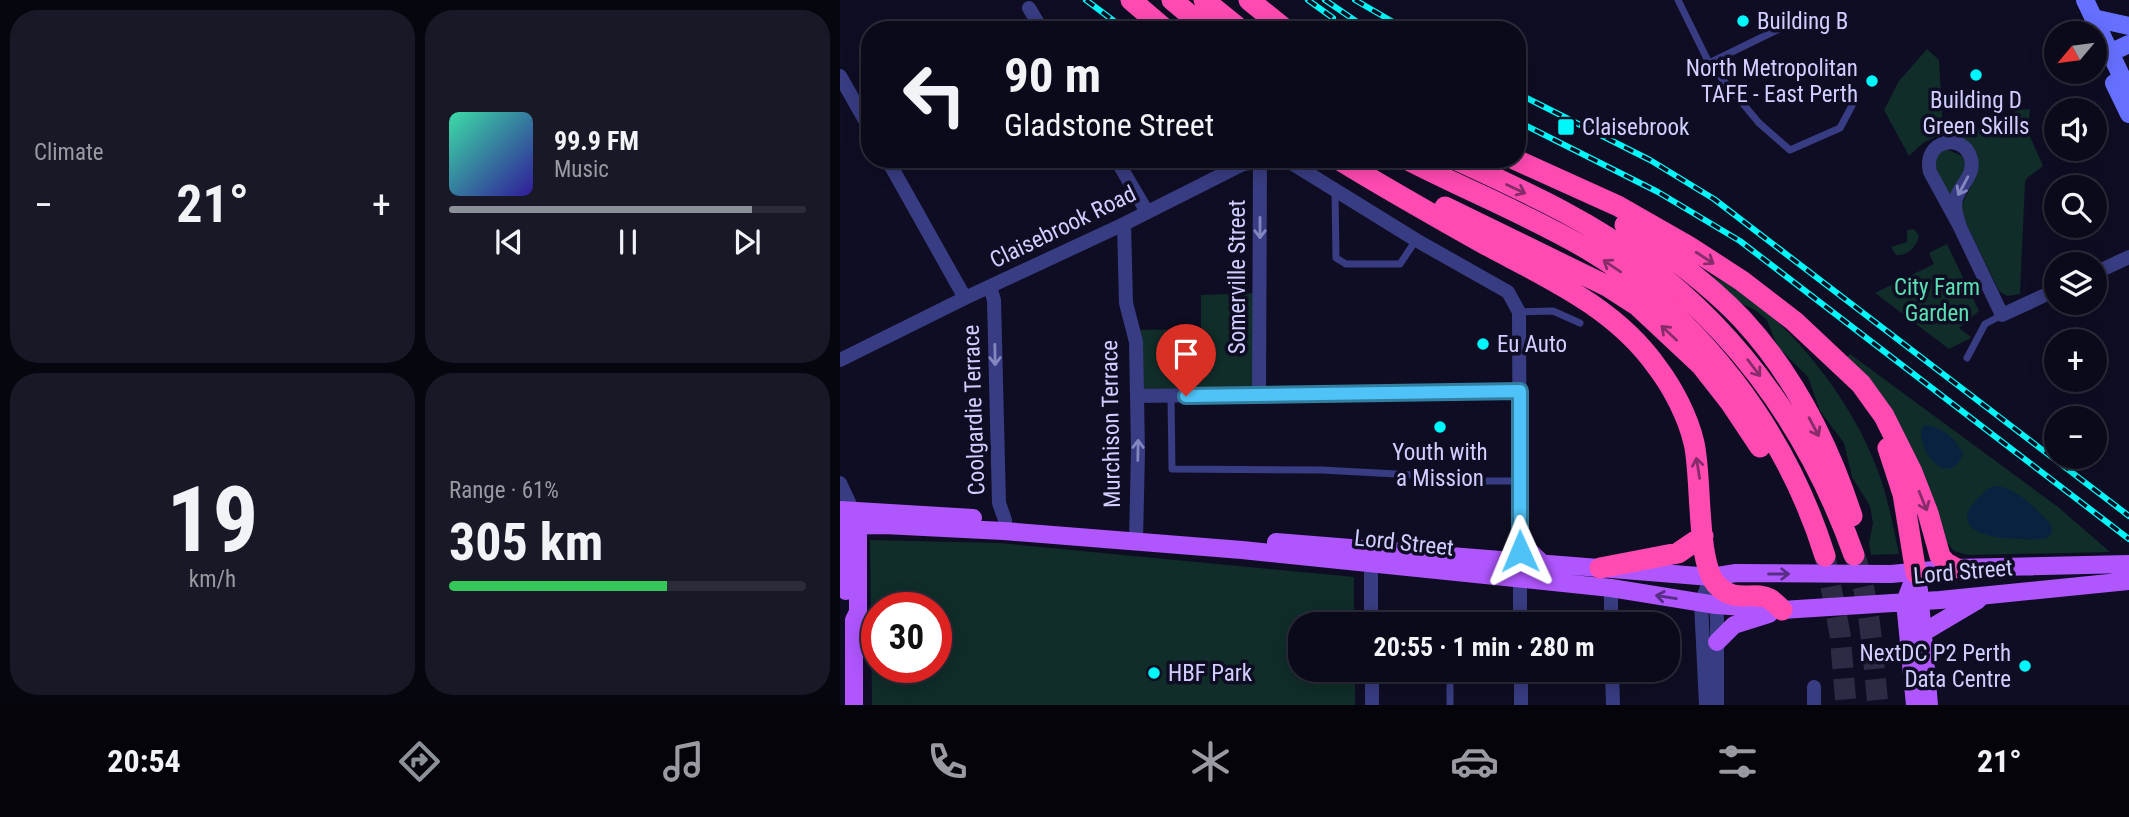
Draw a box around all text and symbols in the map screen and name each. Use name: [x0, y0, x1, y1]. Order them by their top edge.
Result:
place label: Building B: [1757, 8, 1848, 35]
marker: Building B: [1735, 13, 1751, 29]
north arrow: [2044, 21, 2107, 84]
map controls: [2044, 21, 2107, 469]
text: 90 m: [1004, 47, 1101, 104]
icon: left: [889, 49, 980, 140]
place label: North Metropolitan TAFE - East Perth: [1686, 55, 1858, 108]
marker: Building D Green Skills: [1968, 67, 1984, 83]
marker: North Metropolitan TAFE - East Perth: [1864, 73, 1880, 89]
place label: Building D Green Skills: [1923, 87, 2029, 140]
button: sound: [2044, 98, 2107, 161]
text: Gladstone Street: [1004, 106, 1214, 144]
place label: Claisebrook: [1582, 114, 1690, 141]
marker: Claisebrook: [1556, 117, 1576, 137]
text: 99.9 FM: [554, 126, 639, 156]
text: Climate: [34, 139, 104, 166]
text: Music: [554, 156, 609, 183]
text: 21°: [176, 174, 249, 235]
one-way arrow: [1956, 175, 1970, 196]
button: search: [2044, 175, 2107, 238]
street label: Claisebrook Road: [986, 180, 1140, 274]
one-way arrow: [1505, 182, 1526, 196]
text: −: [34, 183, 53, 227]
text: +: [372, 183, 391, 227]
street label: Somerville Street: [1224, 200, 1251, 354]
one-way arrow: [1253, 217, 1267, 240]
icon: previous: [490, 223, 528, 261]
icon: pause: [609, 223, 647, 261]
icon: next: [728, 223, 766, 261]
one-way arrow: [1695, 251, 1715, 265]
button: layers: [2044, 252, 2107, 315]
one-way arrow: [1603, 258, 1622, 273]
park label: City Farm Garden: [1894, 274, 1980, 327]
street label: Coolgardie Terrace: [958, 324, 990, 496]
pin: [1156, 324, 1216, 396]
one-way arrow: [1661, 325, 1678, 342]
button: +: [2044, 329, 2107, 392]
place label: Eu Auto: [1497, 331, 1567, 358]
icon: arrive: [1167, 335, 1205, 373]
marker: Eu Auto: [1475, 336, 1491, 352]
street label: Murchison Terrace: [1096, 340, 1126, 508]
one-way arrow: [989, 343, 1002, 366]
one-way arrow: [1746, 359, 1761, 378]
button: −: [2044, 406, 2107, 469]
one-way arrow: [1807, 416, 1821, 436]
marker: Youth with a Mission: [1432, 419, 1448, 435]
one-way arrow: [1131, 438, 1144, 461]
place label: Youth with a Mission: [1392, 439, 1488, 492]
one-way arrow: [1691, 457, 1704, 480]
text: 19: [167, 467, 258, 573]
text: Range · 61%: [449, 477, 559, 504]
one-way arrow: [1918, 490, 1931, 512]
text: 305 km: [449, 512, 603, 573]
position arrow: [1483, 514, 1557, 588]
street label: Lord Street: [1353, 524, 1455, 562]
street label: Lord Street: [1912, 554, 2014, 590]
text: km/h: [189, 566, 236, 593]
one-way arrow: [1767, 567, 1790, 581]
one-way arrow: [1655, 590, 1678, 603]
speed limit sign: 30: [861, 592, 952, 683]
text: 20:55 · 1 min · 280 m: [1374, 632, 1594, 662]
place label: NextDC P2 Perth Data Centre: [1859, 640, 2011, 693]
marker: NextDC P2 Perth Data Centre: [2017, 658, 2033, 674]
place label: HBF Park: [1168, 660, 1253, 687]
marker: HBF Park: [1146, 665, 1162, 681]
icon: directions: [395, 737, 444, 786]
icon: music: [659, 737, 708, 786]
icon: phone: [923, 737, 972, 786]
icon: climate: [1186, 737, 1235, 786]
icon: car: [1450, 737, 1499, 786]
icon: filters: [1713, 737, 1762, 786]
text: 20:54: [107, 742, 181, 780]
text: 21°: [1977, 742, 2022, 780]

